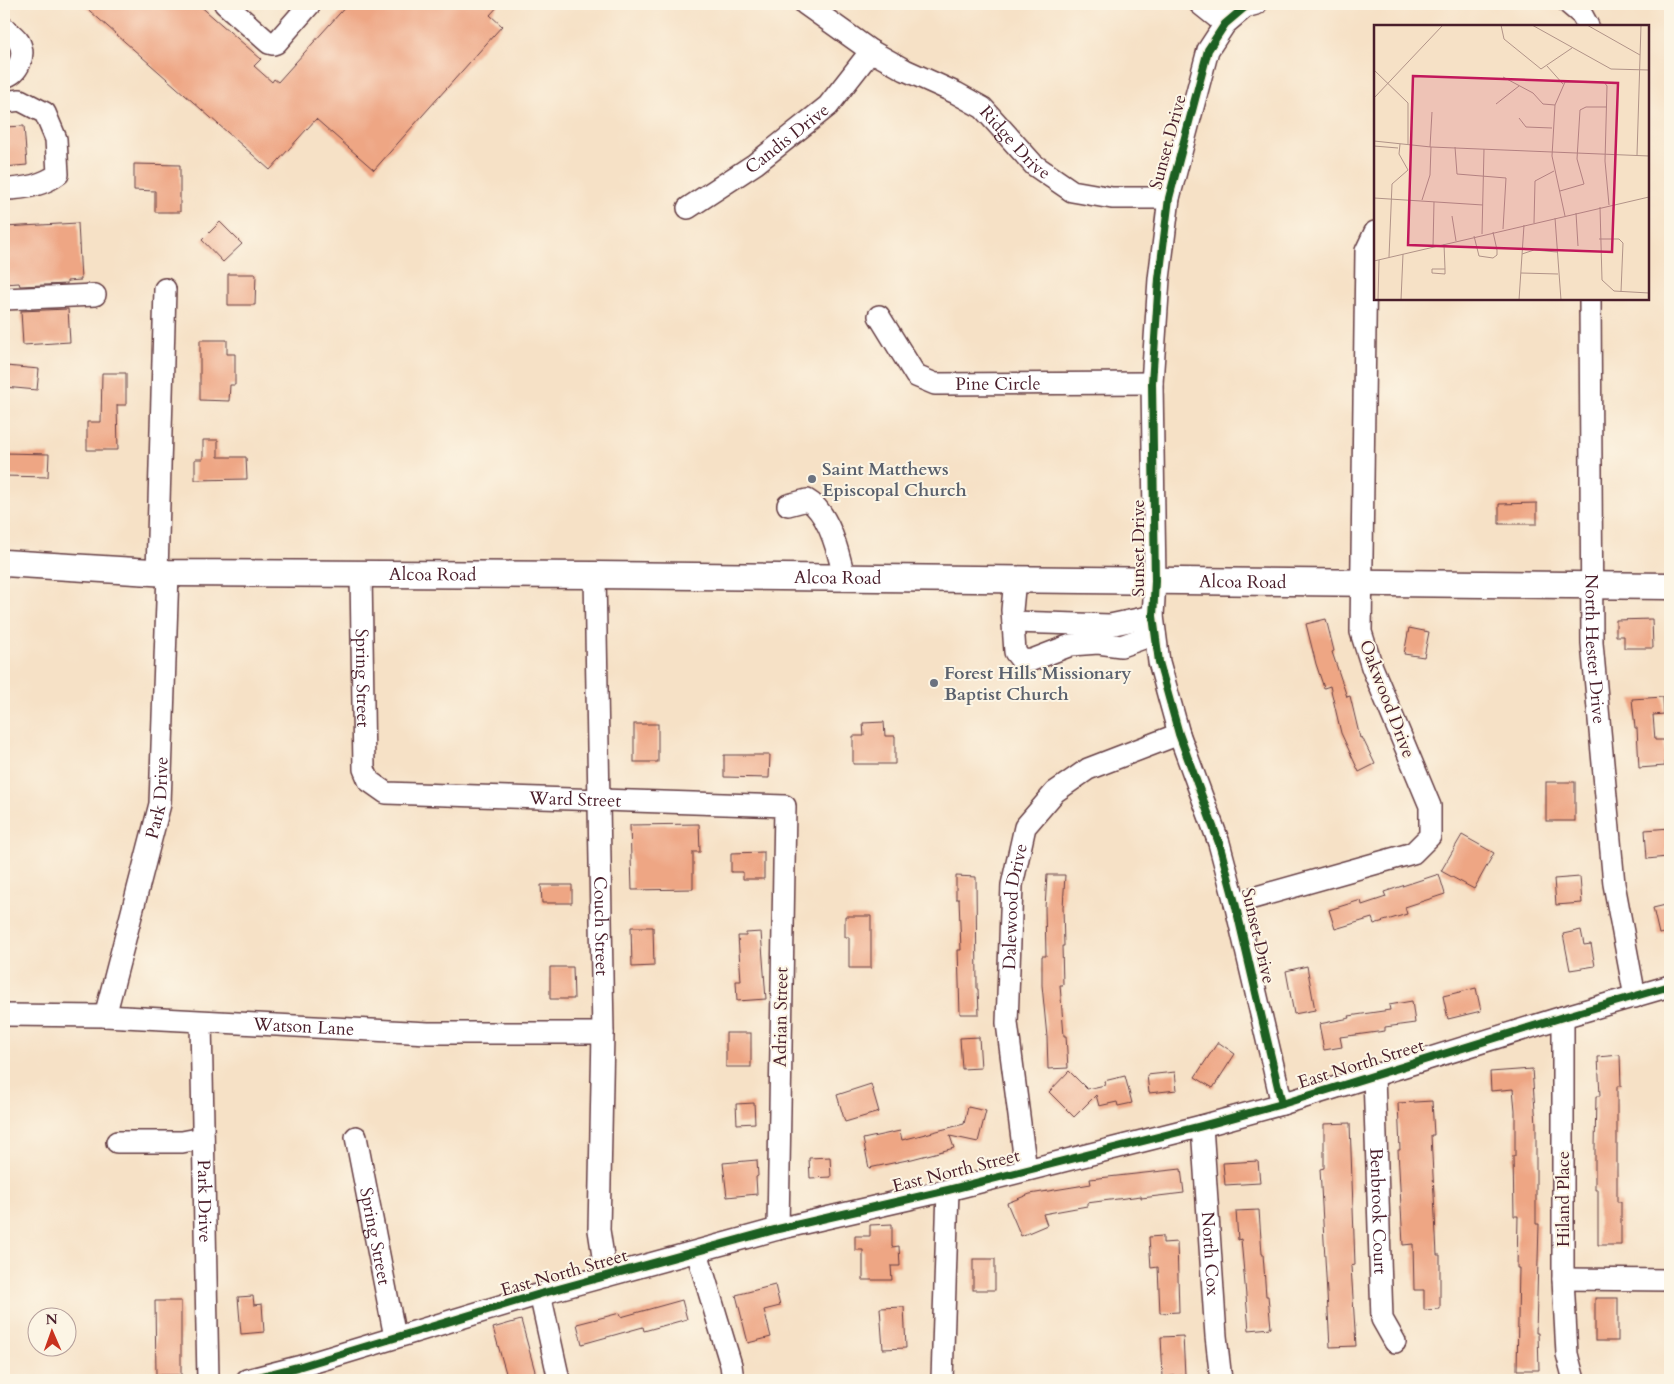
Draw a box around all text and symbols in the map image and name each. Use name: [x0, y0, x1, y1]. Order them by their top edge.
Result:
inset map: [1374, 25, 1649, 300]
street label: Sunset Drive: [1143, 92, 1193, 192]
street label: Candis Drive: [740, 97, 834, 180]
street label: Ridge Drive: [974, 100, 1056, 185]
street label: Pine Circle: [955, 371, 1041, 396]
place label: Saint Matthews Episcopal Church: [822, 457, 967, 503]
marker: Saint Matthews Episcopal Church: [806, 473, 818, 485]
street label: Sunset Drive: [1126, 499, 1151, 597]
street label: Alcoa Road: [389, 562, 477, 587]
street label: Alcoa Road: [794, 565, 882, 590]
street label: Alcoa Road: [1199, 569, 1287, 595]
street label: North Hester Drive: [1579, 574, 1612, 725]
street label: Spring Street: [349, 628, 376, 728]
street label: Oakwood Drive: [1353, 636, 1421, 762]
place label: Forest Hills Missionary Baptist Church: [944, 661, 1132, 707]
marker: Forest Hills Missionary Baptist Church: [928, 677, 940, 689]
street label: Park Drive: [139, 756, 174, 842]
street label: Ward Street: [528, 785, 622, 813]
street label: Dalewood Drive: [996, 841, 1033, 970]
street label: Couch Street: [588, 876, 615, 976]
street label: Sunset Drive: [1235, 886, 1281, 986]
street label: Adrian Street: [768, 966, 794, 1067]
street label: Watson Lane: [251, 1011, 355, 1042]
street label: East North Street: [1295, 1033, 1427, 1095]
street label: East North Street: [890, 1143, 1023, 1199]
street label: Benbrook Court: [1364, 1147, 1393, 1275]
street label: Hiland Place: [1551, 1151, 1576, 1247]
street label: Park Drive: [191, 1159, 218, 1243]
street label: Spring Street: [354, 1185, 397, 1287]
street label: North Cox: [1195, 1211, 1226, 1297]
street label: East North Street: [498, 1243, 631, 1303]
north arrow: [28, 1306, 78, 1356]
text: N: [45, 1310, 58, 1329]

